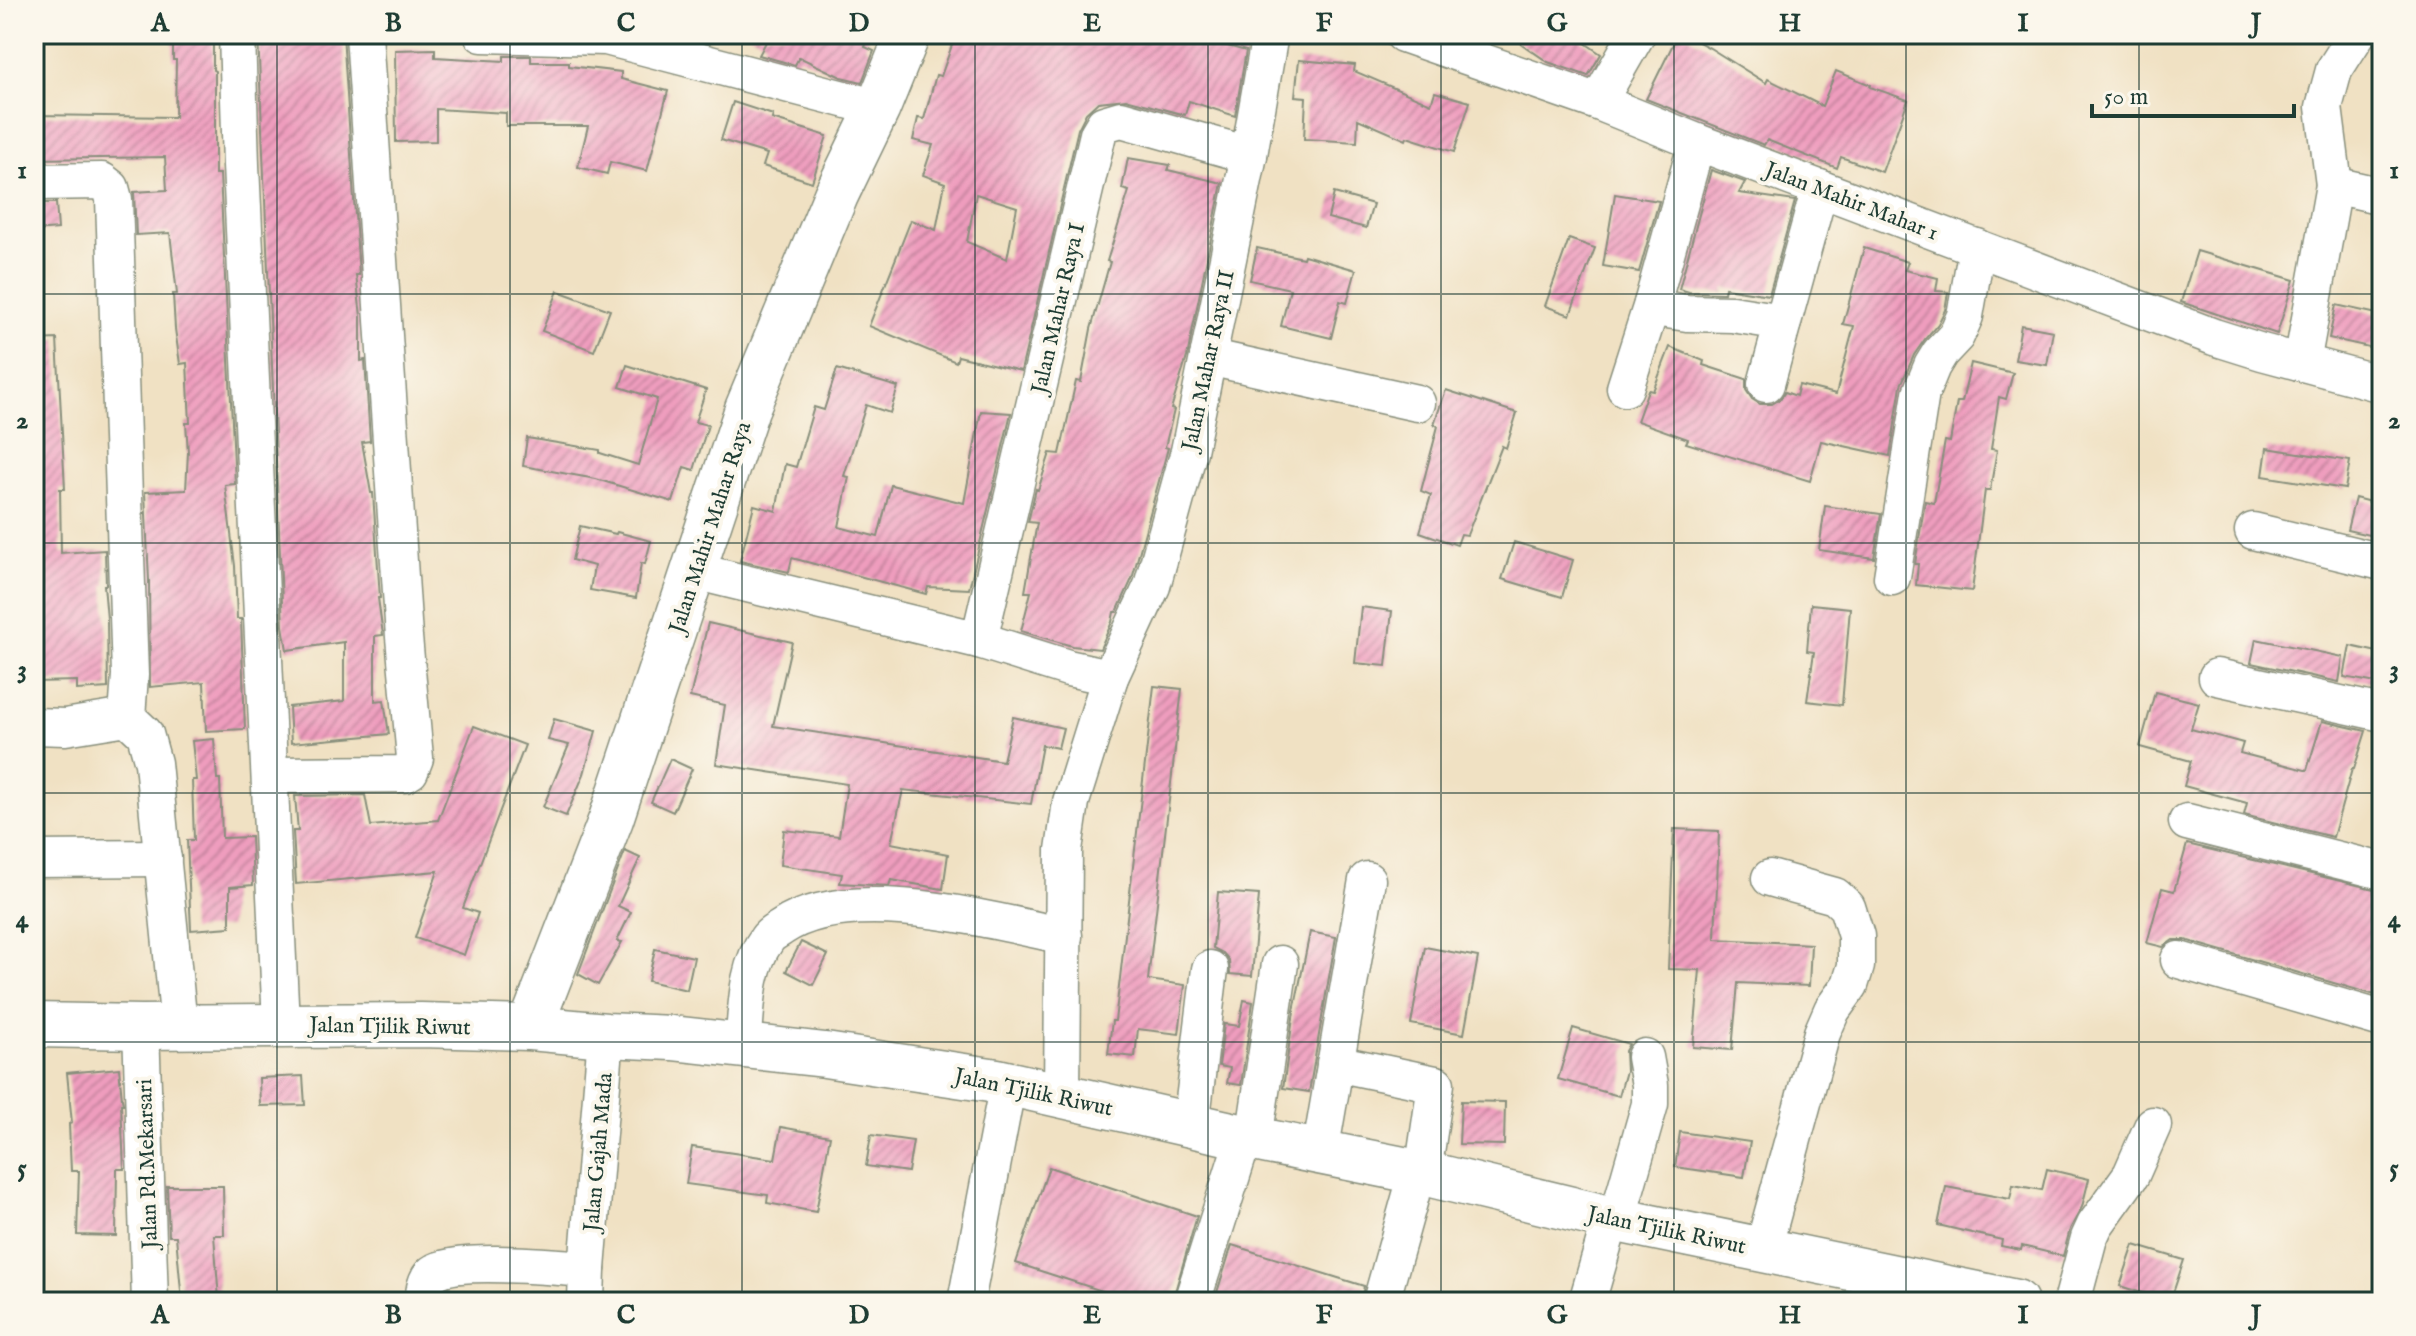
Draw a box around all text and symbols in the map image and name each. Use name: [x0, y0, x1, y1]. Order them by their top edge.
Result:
text: A: [150, 7, 170, 40]
text: B: [384, 7, 402, 40]
text: C: [617, 7, 636, 40]
text: D: [849, 7, 870, 40]
text: E: [1083, 7, 1101, 40]
text: F: [1316, 7, 1333, 40]
text: G: [1547, 7, 1568, 40]
text: H: [1779, 7, 1801, 40]
text: I: [2017, 7, 2029, 40]
text: J: [2248, 7, 2262, 40]
scale bar: [2092, 68, 2294, 118]
text: 50 m: [2104, 82, 2148, 113]
text: 1: [17, 154, 27, 187]
text: 1: [2389, 154, 2399, 187]
street label: Jalan Mahir Mahar 1: [1758, 155, 1942, 248]
street label: Jalan Mahar Raya I: [1025, 220, 1092, 400]
street label: Jalan Mahar Raya II: [1176, 267, 1242, 456]
text: 2: [16, 404, 28, 437]
text: 2: [2388, 404, 2400, 437]
street label: Jalan Mahir Mahar Raya: [663, 418, 759, 640]
text: 3: [17, 653, 27, 686]
text: 3: [2389, 653, 2399, 686]
text: 4: [16, 903, 30, 936]
text: 4: [2388, 903, 2402, 936]
street label: Jalan Tjilik Riwut: [306, 1012, 471, 1042]
street label: Jalan Tjilik Riwut: [949, 1062, 1116, 1124]
street label: Jalan Gajah Mada: [578, 1071, 620, 1236]
street label: Jalan Pd.Mekarsari: [131, 1078, 165, 1252]
text: 5: [17, 1152, 27, 1185]
text: 5: [2389, 1152, 2399, 1185]
street label: Jalan Tjilik Riwut: [1582, 1200, 1749, 1262]
text: A: [150, 1299, 170, 1332]
text: B: [384, 1299, 402, 1332]
text: C: [617, 1299, 636, 1332]
text: D: [849, 1299, 870, 1332]
text: E: [1083, 1299, 1101, 1332]
text: F: [1316, 1299, 1333, 1332]
text: G: [1547, 1299, 1568, 1332]
text: H: [1779, 1299, 1801, 1332]
text: I: [2017, 1299, 2029, 1332]
text: J: [2248, 1299, 2262, 1332]

